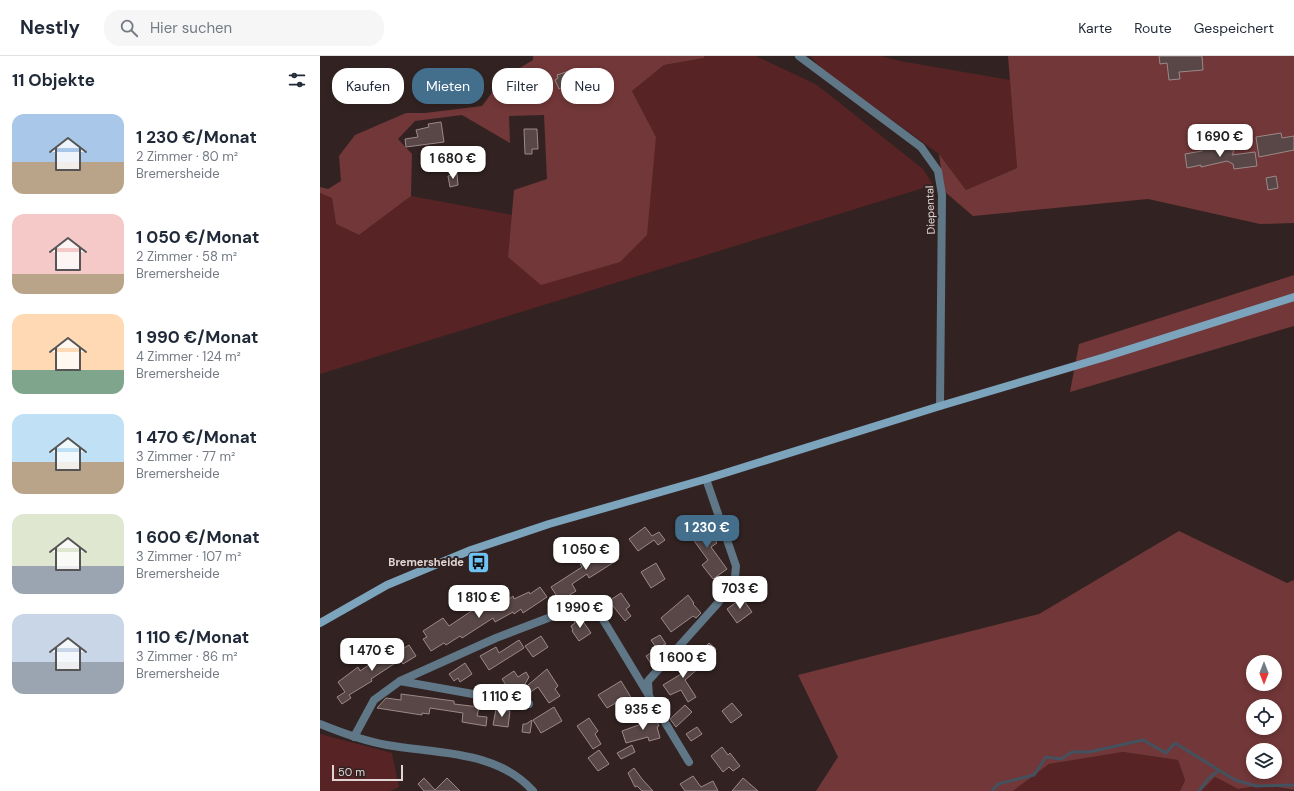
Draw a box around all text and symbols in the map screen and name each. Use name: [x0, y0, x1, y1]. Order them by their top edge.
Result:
search box: [104, 10, 384, 46]
text: Nestly: [20, 15, 80, 40]
icon: search: [118, 17, 140, 39]
text: Hier suchen: [150, 18, 232, 38]
text: Karte: [1078, 19, 1112, 37]
text: Route: [1134, 19, 1172, 37]
text: Gespeichert: [1194, 19, 1274, 37]
chip: Kaufen: [332, 68, 404, 104]
chip: Mieten: [412, 68, 484, 104]
chip: Filter: [492, 68, 553, 104]
chip: Neu: [561, 68, 614, 104]
text: 11 Objekte: [12, 69, 95, 91]
icon: filters: [286, 69, 308, 91]
pin: 1 690 €: [1183, 124, 1257, 158]
text: 1 230 €/Monat: [136, 126, 257, 148]
text: 1 690 €: [1197, 128, 1243, 145]
icon: home: [44, 130, 92, 178]
pin: 1 680 €: [416, 146, 490, 180]
text: 2 Zimmer · 80 m²: [136, 148, 238, 165]
text: 1 680 €: [430, 150, 476, 167]
text: Bremersheide: [136, 165, 220, 182]
street label: Diepental: [922, 185, 938, 235]
text: 1 050 €/Monat: [136, 226, 259, 248]
icon: home: [44, 230, 92, 278]
text: 2 Zimmer · 58 m²: [136, 248, 237, 265]
text: Bremersheide: [136, 265, 220, 282]
text: 1 990 €/Monat: [136, 326, 258, 348]
icon: home: [44, 330, 92, 378]
text: 4 Zimmer · 124 m²: [136, 348, 241, 365]
text: Bremersheide: [136, 365, 220, 382]
text: 1 470 €/Monat: [136, 426, 257, 448]
icon: home: [44, 430, 92, 478]
text: 3 Zimmer · 77 m²: [136, 448, 235, 465]
text: Bremersheide: [136, 465, 220, 482]
pin: 1 230 €: [670, 515, 744, 549]
text: 1 230 €: [684, 519, 730, 536]
text: 1 600 €/Monat: [136, 526, 260, 548]
icon: home: [44, 530, 92, 578]
pin: 1 050 €: [549, 537, 623, 571]
text: 1 050 €: [562, 541, 610, 558]
text: 3 Zimmer · 107 m²: [136, 548, 241, 565]
bus stop icon: Bremersheide: [466, 549, 492, 575]
place label: Bremersheide: [388, 555, 464, 569]
text: Bremersheide: [136, 565, 220, 582]
pin: 703 €: [712, 576, 768, 610]
text: 703 €: [721, 580, 759, 597]
pin: 1 810 €: [442, 585, 516, 619]
text: 1 810 €: [458, 589, 500, 606]
pin: 1 990 €: [543, 595, 617, 629]
text: 1 990 €: [557, 599, 603, 616]
text: 1 110 €/Monat: [136, 626, 249, 648]
icon: home: [44, 630, 92, 678]
pin: 1 470 €: [335, 638, 409, 672]
text: 1 470 €: [349, 642, 395, 659]
pin: 1 600 €: [646, 645, 720, 679]
text: 3 Zimmer · 86 m²: [136, 648, 238, 665]
text: 1 600 €: [659, 649, 707, 666]
north arrow: [1246, 655, 1282, 691]
map controls: [1246, 655, 1282, 779]
text: Bremersheide: [136, 665, 220, 682]
pin: 1 110 €: [465, 684, 539, 718]
text: 1 110 €: [482, 688, 522, 705]
pin: 935 €: [615, 697, 671, 731]
button: locate: [1246, 699, 1282, 735]
text: 935 €: [624, 701, 662, 718]
button: layers: [1246, 743, 1282, 779]
scale bar: [332, 763, 403, 782]
text: 50 m: [338, 765, 365, 779]

